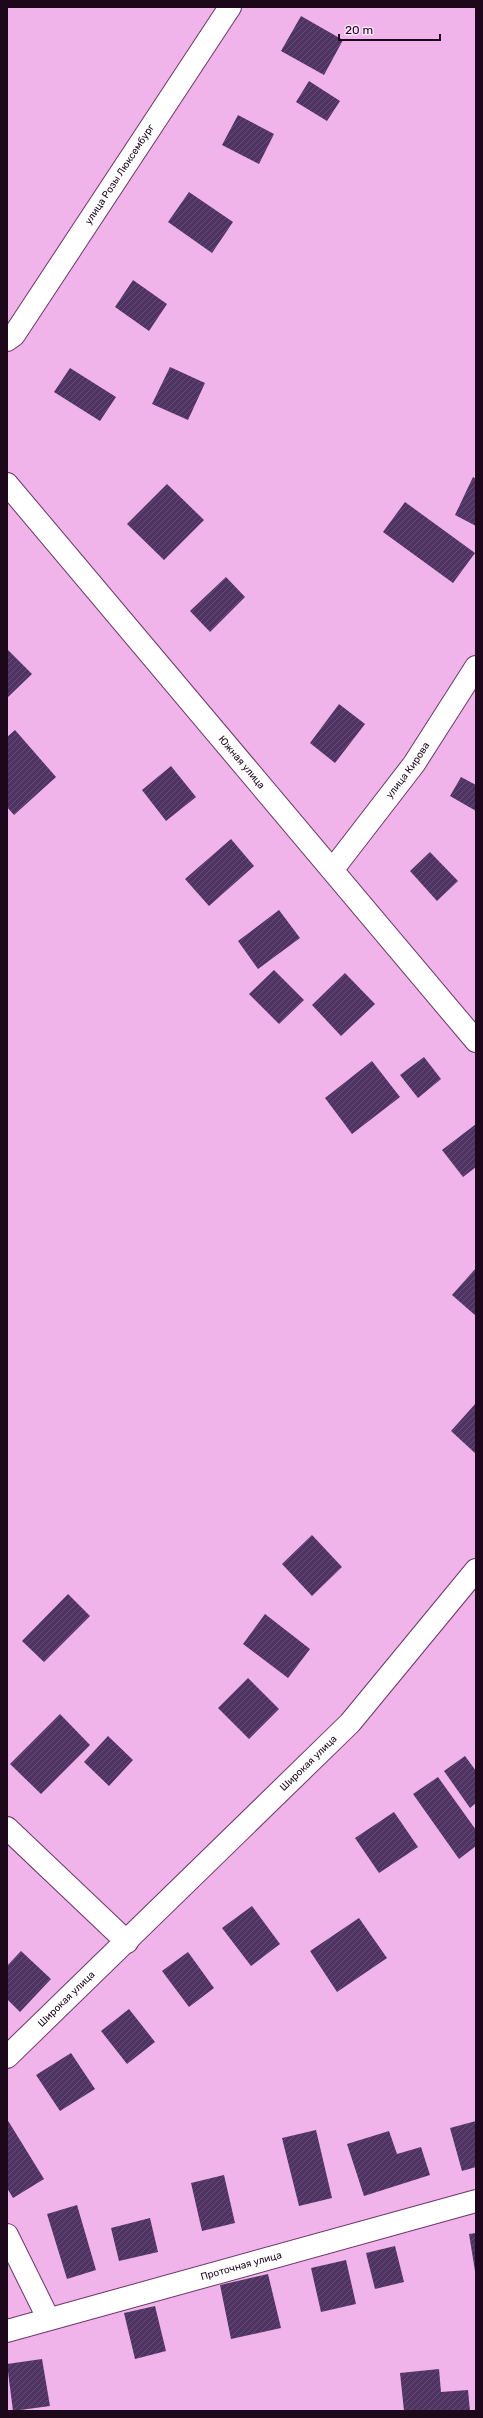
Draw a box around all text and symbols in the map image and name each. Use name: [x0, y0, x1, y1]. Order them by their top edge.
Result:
scale bar: [339, 16, 440, 42]
text: 20 m: [345, 23, 373, 37]
street label: улица Розы Люксембург: [82, 121, 158, 227]
street label: Южная улица: [216, 733, 267, 791]
street label: улица Кирова: [384, 740, 432, 801]
street label: Широкая улица: [278, 1733, 340, 1794]
street label: Широкая улица: [35, 1969, 98, 2030]
street label: Проточная улица: [199, 2249, 283, 2283]

